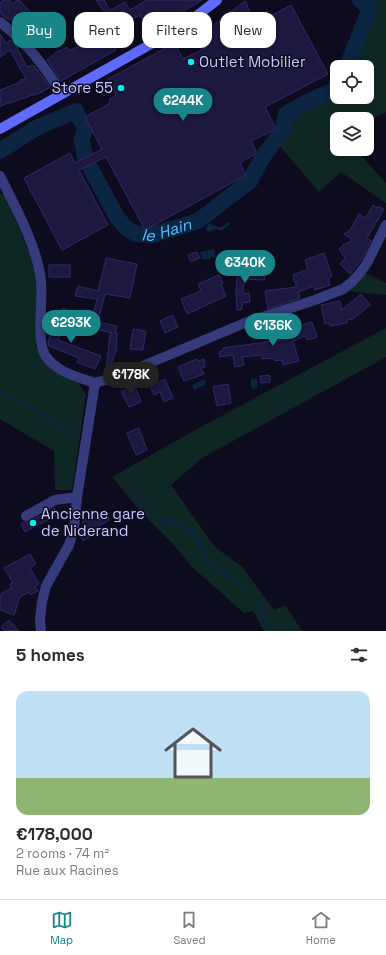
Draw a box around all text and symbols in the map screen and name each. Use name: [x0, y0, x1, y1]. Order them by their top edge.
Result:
chip: Buy: [12, 12, 66, 48]
chip: Rent: [74, 12, 134, 48]
chip: Filters: [142, 12, 212, 48]
chip: New: [220, 12, 276, 48]
place label: Outlet Mobilier: [199, 52, 306, 71]
marker: Outlet Mobilier: [186, 57, 196, 67]
map controls: [330, 60, 374, 156]
button: locate: [330, 60, 374, 104]
place label: Store 55: [52, 78, 113, 97]
marker: Store 55: [116, 83, 126, 93]
pin: €244K: [155, 88, 211, 122]
text: €244K: [162, 92, 204, 109]
button: layers: [330, 112, 374, 156]
water label: le Hain: [141, 213, 195, 246]
pin: €340K: [217, 250, 273, 284]
text: €340K: [224, 254, 266, 271]
pin: €293K: [43, 310, 99, 344]
pin: €136K: [245, 313, 301, 347]
text: €293K: [51, 314, 91, 331]
text: €136K: [254, 317, 292, 334]
pin: €178K: [103, 362, 159, 396]
text: €178K: [112, 366, 150, 383]
place label: Ancienne gare de Niderand: [41, 504, 145, 540]
marker: Ancienne gare de Niderand: [28, 518, 38, 528]
text: 5 homes: [16, 644, 85, 666]
icon: filters: [348, 644, 370, 666]
icon: home: [157, 717, 229, 789]
text: €178,000: [16, 823, 93, 845]
text: 2 rooms · 74 m²: [16, 845, 109, 862]
text: Rue aux Racines: [16, 862, 119, 879]
tab: Map: [50, 909, 73, 947]
tab: Saved: [173, 909, 206, 947]
tab: Home: [306, 909, 336, 947]

